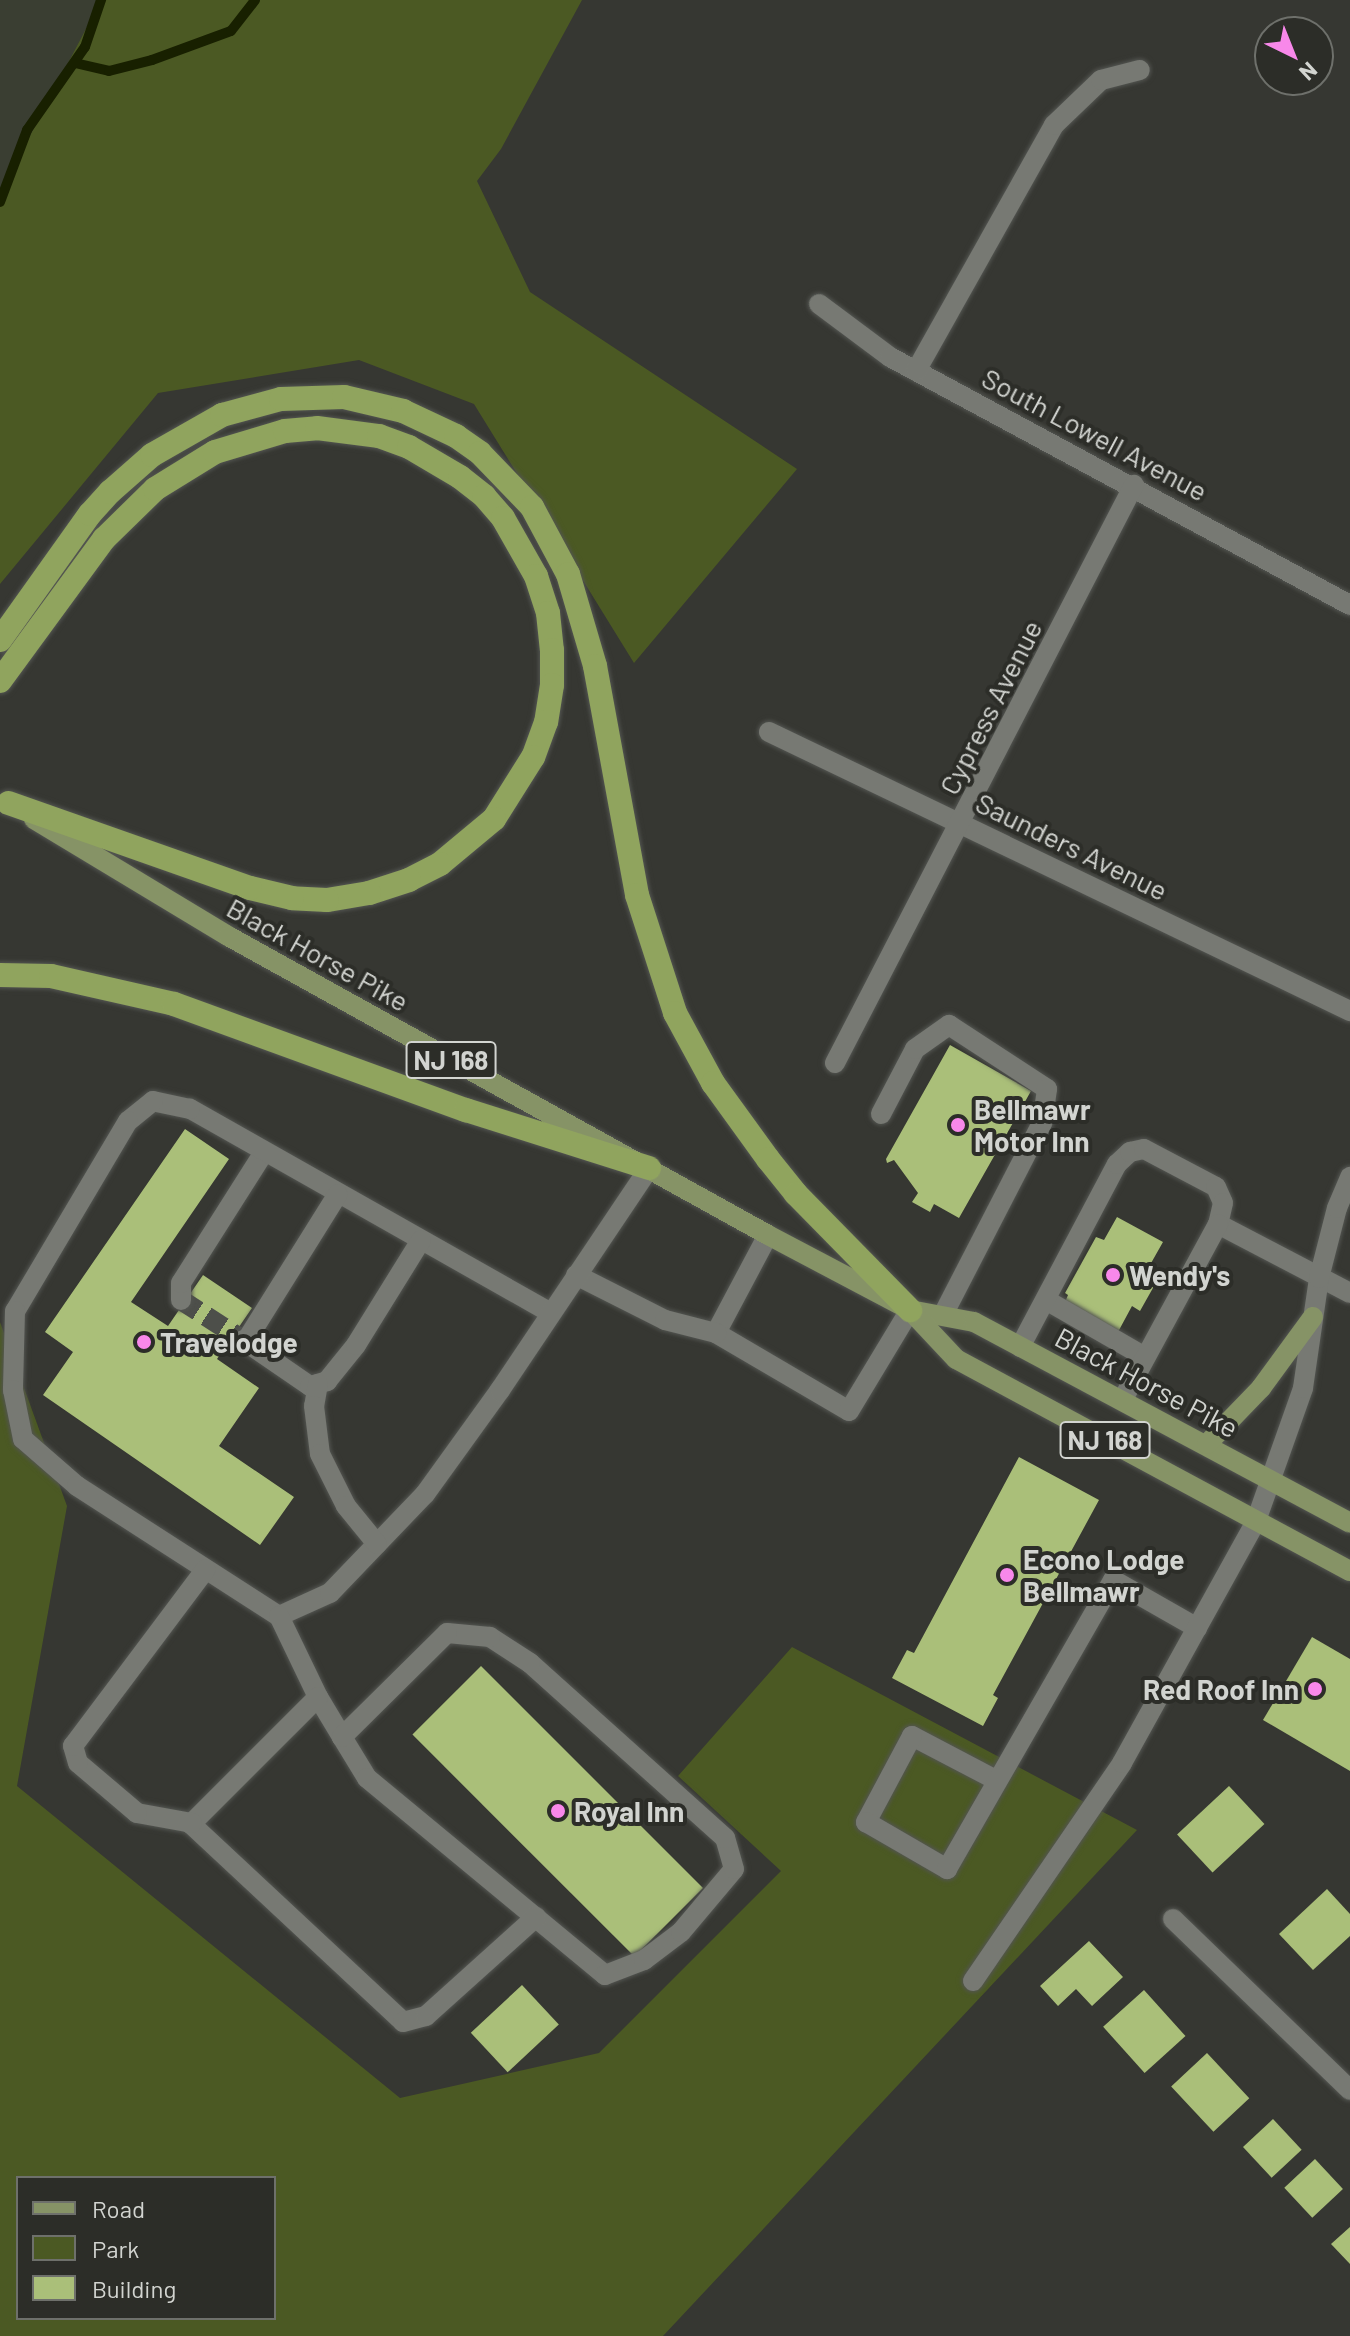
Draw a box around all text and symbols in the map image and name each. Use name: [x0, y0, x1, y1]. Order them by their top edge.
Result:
north arrow: [1254, 16, 1334, 96]
text: N: [1295, 58, 1323, 87]
street label: South Lowell Avenue: [977, 360, 1213, 508]
street label: Cypress Avenue: [932, 614, 1048, 800]
street label: Saunders Avenue: [971, 785, 1173, 907]
street label: Black Horse Pike: [221, 890, 415, 1018]
road number: NJ 168: [405, 1038, 497, 1082]
place label: Bellmawr Motor Inn: [974, 1092, 1091, 1158]
marker: Bellmawr Motor Inn: [949, 1116, 967, 1134]
place label: Wendy's: [1129, 1258, 1230, 1292]
marker: Wendy's: [1104, 1266, 1122, 1284]
street label: Black Horse Pike: [1050, 1320, 1244, 1444]
place label: Travelodge: [160, 1325, 298, 1359]
marker: Travelodge: [135, 1333, 153, 1351]
road number: NJ 168: [1059, 1418, 1151, 1462]
place label: Econo Lodge Bellmawr: [1023, 1542, 1185, 1608]
marker: Econo Lodge Bellmawr: [998, 1566, 1016, 1584]
place label: Red Roof Inn: [1143, 1672, 1299, 1706]
marker: Red Roof Inn: [1306, 1680, 1324, 1698]
place label: Royal Inn: [574, 1794, 684, 1828]
marker: Royal Inn: [549, 1802, 567, 1820]
legend: [16, 2176, 276, 2320]
text: Road: [92, 2194, 145, 2223]
text: Park: [92, 2234, 139, 2263]
text: Building: [92, 2274, 176, 2303]

